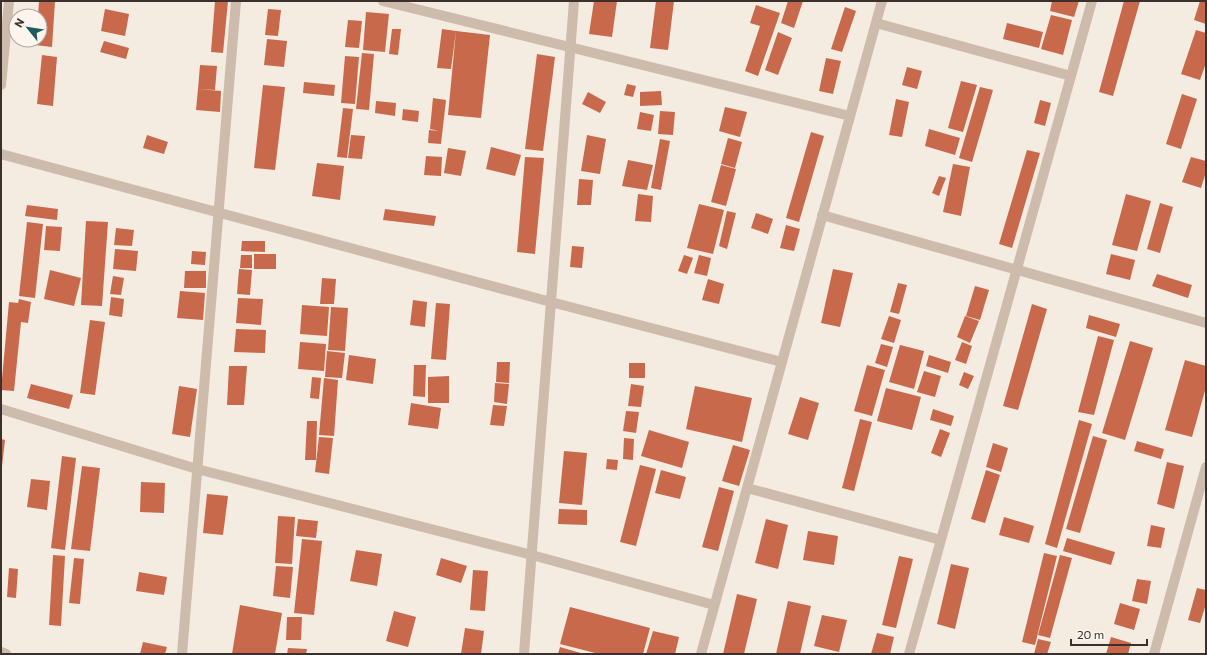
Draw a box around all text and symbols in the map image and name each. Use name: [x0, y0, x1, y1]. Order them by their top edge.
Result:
north arrow: [8, 8, 48, 48]
text: N: [11, 16, 27, 30]
scale bar: [1071, 621, 1147, 647]
text: 20 m: [1077, 627, 1104, 641]

